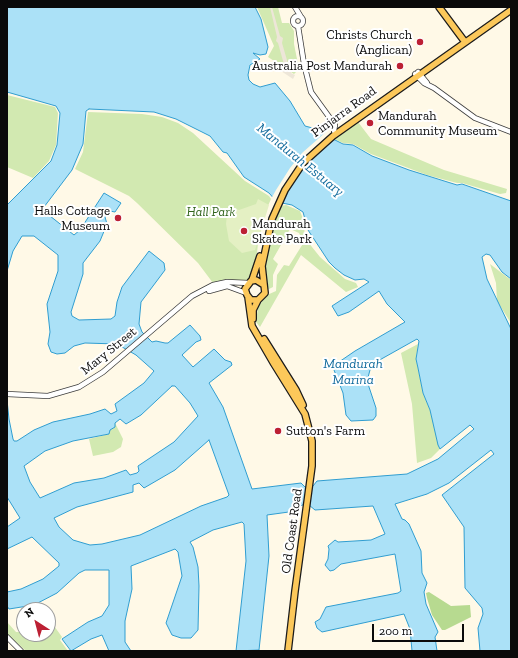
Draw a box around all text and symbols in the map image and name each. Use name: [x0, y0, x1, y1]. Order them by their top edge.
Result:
place label: Christs Church (Anglican): [326, 27, 412, 58]
marker: Christs Church (Anglican): [415, 37, 425, 47]
place label: Australia Post Mandurah: [252, 58, 392, 74]
marker: Australia Post Mandurah: [395, 61, 405, 71]
street label: Pinjarra Road: [309, 83, 379, 141]
place label: Mandurah Community Museum: [378, 108, 497, 139]
marker: Mandurah Community Museum: [365, 118, 375, 128]
water label: Mandurah Estuary: [253, 120, 347, 200]
place label: Halls Cottage Museum: [34, 203, 110, 234]
park label: Hall Park: [187, 204, 235, 220]
marker: Halls Cottage Museum: [113, 213, 123, 223]
place label: Mandurah Skate Park: [252, 216, 312, 247]
marker: Mandurah Skate Park: [239, 226, 249, 236]
street label: Mary Street: [78, 324, 140, 378]
water label: Mandurah Marina: [323, 356, 383, 388]
place label: Sutton's Farm: [286, 423, 365, 439]
marker: Sutton's Farm: [273, 426, 283, 436]
street label: Old Coast Road: [278, 488, 306, 574]
north arrow: [16, 602, 56, 642]
text: N: [22, 605, 36, 620]
scale bar: [374, 616, 466, 642]
text: 200 m: [379, 624, 412, 638]

